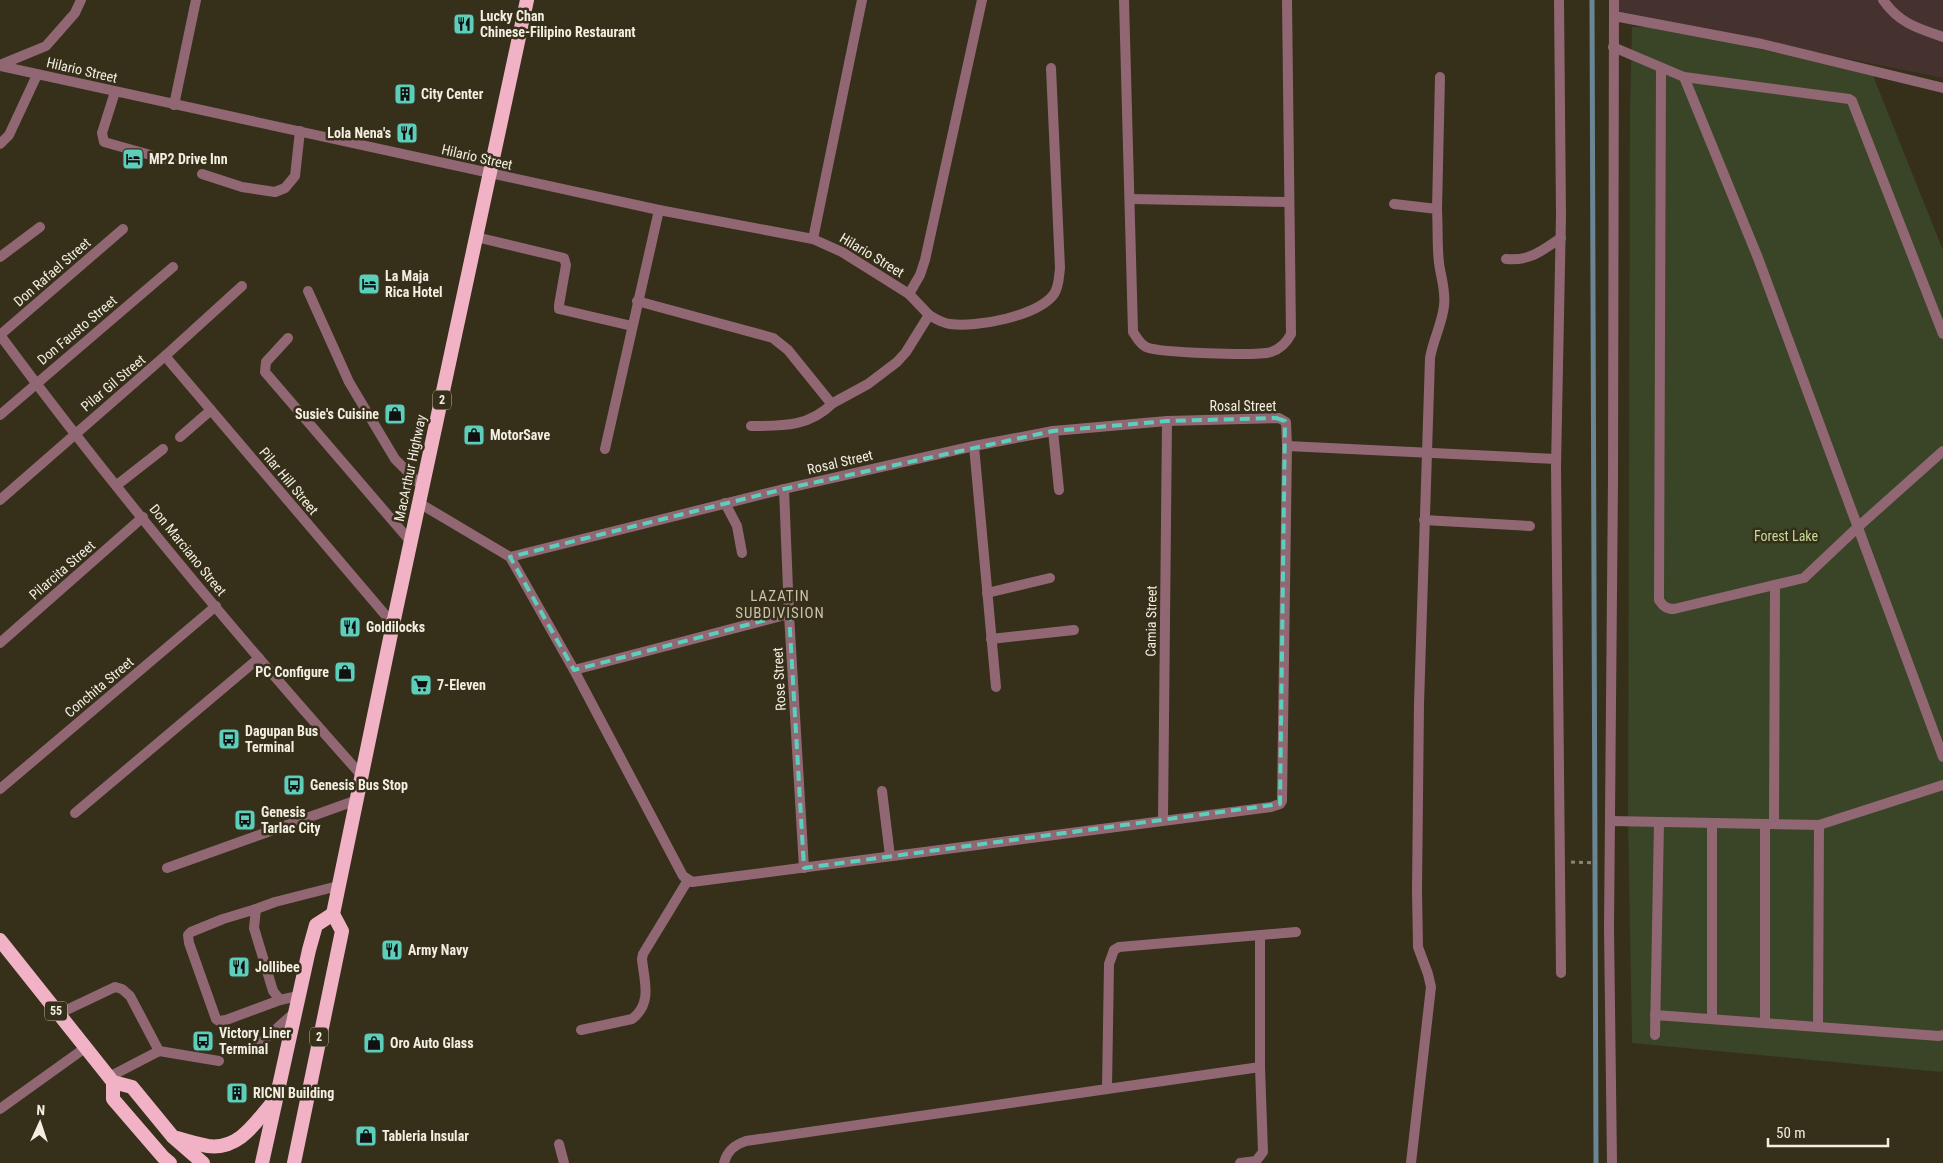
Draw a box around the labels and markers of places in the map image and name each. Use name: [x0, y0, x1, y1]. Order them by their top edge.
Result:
place label: Lucky Chan Chinese-Filipino Restaurant: [480, 8, 636, 40]
restaurant icon: Lucky Chan Chinese-Filipino Restaurant: [452, 12, 476, 36]
building icon: City Center: [393, 82, 417, 106]
place label: City Center: [421, 86, 484, 102]
restaurant icon: Lola Nena's: [395, 121, 419, 145]
place label: Lola Nena's: [327, 125, 391, 141]
hotel icon: MP2 Drive Inn: [121, 147, 145, 171]
place label: MP2 Drive Inn: [149, 151, 228, 167]
place label: La Maja Rica Hotel: [385, 268, 443, 300]
hotel icon: La Maja Rica Hotel: [357, 272, 381, 296]
shop icon: Susie's Cuisine: [383, 402, 407, 426]
place label: Susie's Cuisine: [295, 406, 379, 422]
shop icon: MotorSave: [462, 423, 486, 447]
place label: MotorSave: [490, 427, 551, 443]
restaurant icon: Goldilocks: [338, 615, 362, 639]
place label: Goldilocks: [366, 619, 425, 635]
shop icon: PC Configure: [333, 660, 357, 684]
place label: PC Configure: [255, 664, 329, 680]
supermarket icon: 7-Eleven: [409, 673, 433, 697]
place label: 7-Eleven: [437, 677, 486, 693]
place label: Dagupan Bus Terminal: [245, 723, 318, 755]
bus stop icon: Dagupan Bus Terminal: [217, 727, 241, 751]
bus stop icon: Genesis Bus Stop: [282, 773, 306, 797]
place label: Genesis Bus Stop: [310, 777, 408, 793]
place label: Genesis Tarlac City: [261, 804, 321, 836]
bus stop icon: Genesis Tarlac City: [233, 808, 257, 832]
restaurant icon: Army Navy: [380, 938, 404, 962]
place label: Army Navy: [408, 942, 469, 958]
restaurant icon: Jollibee: [227, 955, 251, 979]
place label: Jollibee: [255, 959, 300, 975]
place label: Victory Liner Terminal: [219, 1025, 291, 1057]
bus stop icon: Victory Liner Terminal: [191, 1029, 215, 1053]
shop icon: Oro Auto Glass: [362, 1031, 386, 1055]
place label: Oro Auto Glass: [390, 1035, 474, 1051]
building icon: RICNI Building: [225, 1081, 249, 1105]
place label: RICNI Building: [253, 1085, 334, 1101]
shop icon: Tableria Insular: [354, 1124, 378, 1148]
place label: Tableria Insular: [382, 1128, 469, 1144]

